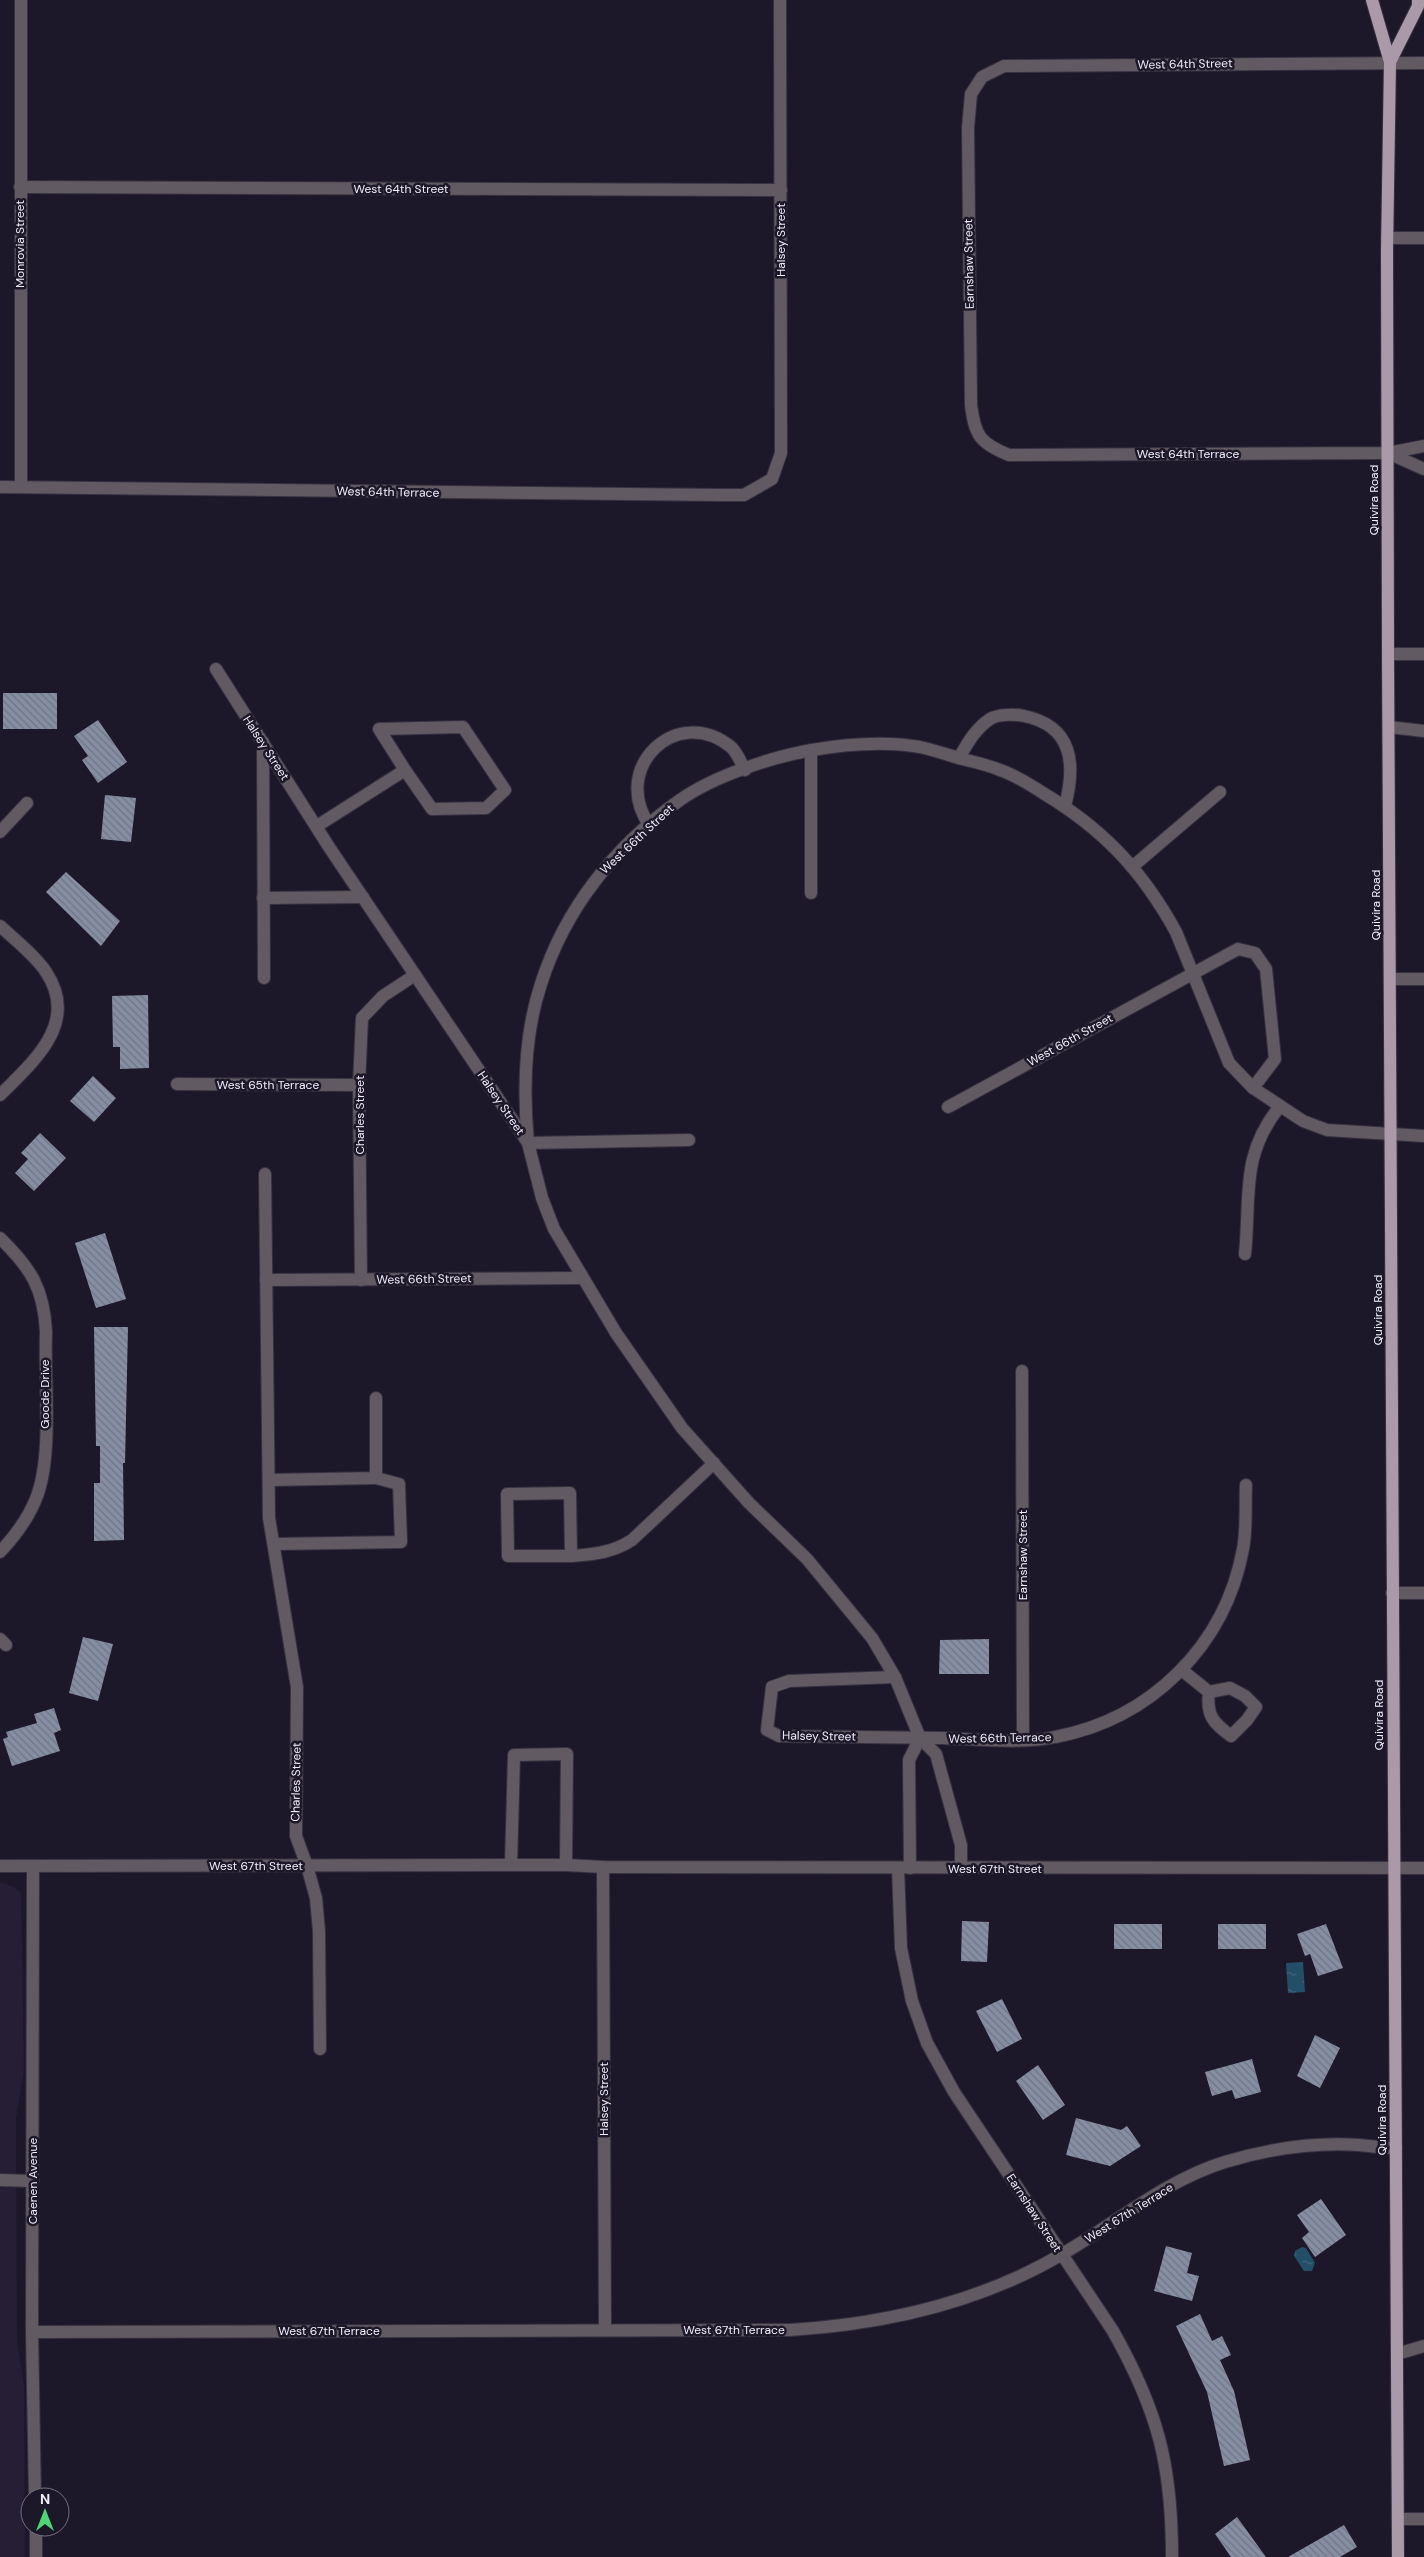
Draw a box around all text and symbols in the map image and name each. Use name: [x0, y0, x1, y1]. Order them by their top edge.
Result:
street label: West 64th Street: [1137, 55, 1233, 73]
street label: West 64th Street: [353, 181, 449, 197]
street label: Monrovia Street: [12, 200, 28, 288]
street label: Halsey Street: [773, 203, 789, 277]
street label: Earnshaw Street: [960, 218, 978, 309]
street label: West 64th Terrace: [1137, 446, 1240, 462]
street label: Quivira Road: [1366, 465, 1382, 535]
street label: West 64th Terrace: [337, 483, 440, 501]
street label: Halsey Street: [239, 713, 293, 784]
street label: West 66th Street: [597, 800, 678, 877]
street label: Quivira Road: [1368, 870, 1384, 940]
street label: West 66th Street: [1024, 1010, 1116, 1070]
street label: Halsey Street: [474, 1068, 528, 1138]
street label: Charles Street: [352, 1075, 368, 1155]
street label: West 65th Terrace: [217, 1077, 319, 1093]
street label: West 66th Street: [376, 1270, 472, 1288]
street label: Quivira Road: [1370, 1275, 1386, 1345]
street label: Goode Drive: [37, 1359, 53, 1429]
street label: Earnshaw Street: [1015, 1510, 1031, 1600]
street label: Quivira Road: [1371, 1680, 1387, 1750]
street label: Halsey Street: [782, 1727, 856, 1745]
street label: West 66th Terrace: [948, 1729, 1052, 1747]
street label: Charles Street: [287, 1742, 305, 1822]
street label: West 67th Street: [209, 1858, 303, 1874]
street label: West 67th Street: [948, 1861, 1042, 1877]
street label: Halsey Street: [596, 2062, 612, 2136]
street label: Quivira Road: [1374, 2085, 1390, 2155]
street label: Caenen Avenue: [25, 2138, 41, 2224]
street label: Earnshaw Street: [1003, 2171, 1065, 2255]
street label: West 67th Terrace: [1082, 2179, 1176, 2247]
street label: West 67th Terrace: [683, 2322, 785, 2338]
street label: West 67th Terrace: [278, 2323, 380, 2339]
north arrow: [20, 2487, 70, 2537]
text: N: [40, 2490, 50, 2508]

